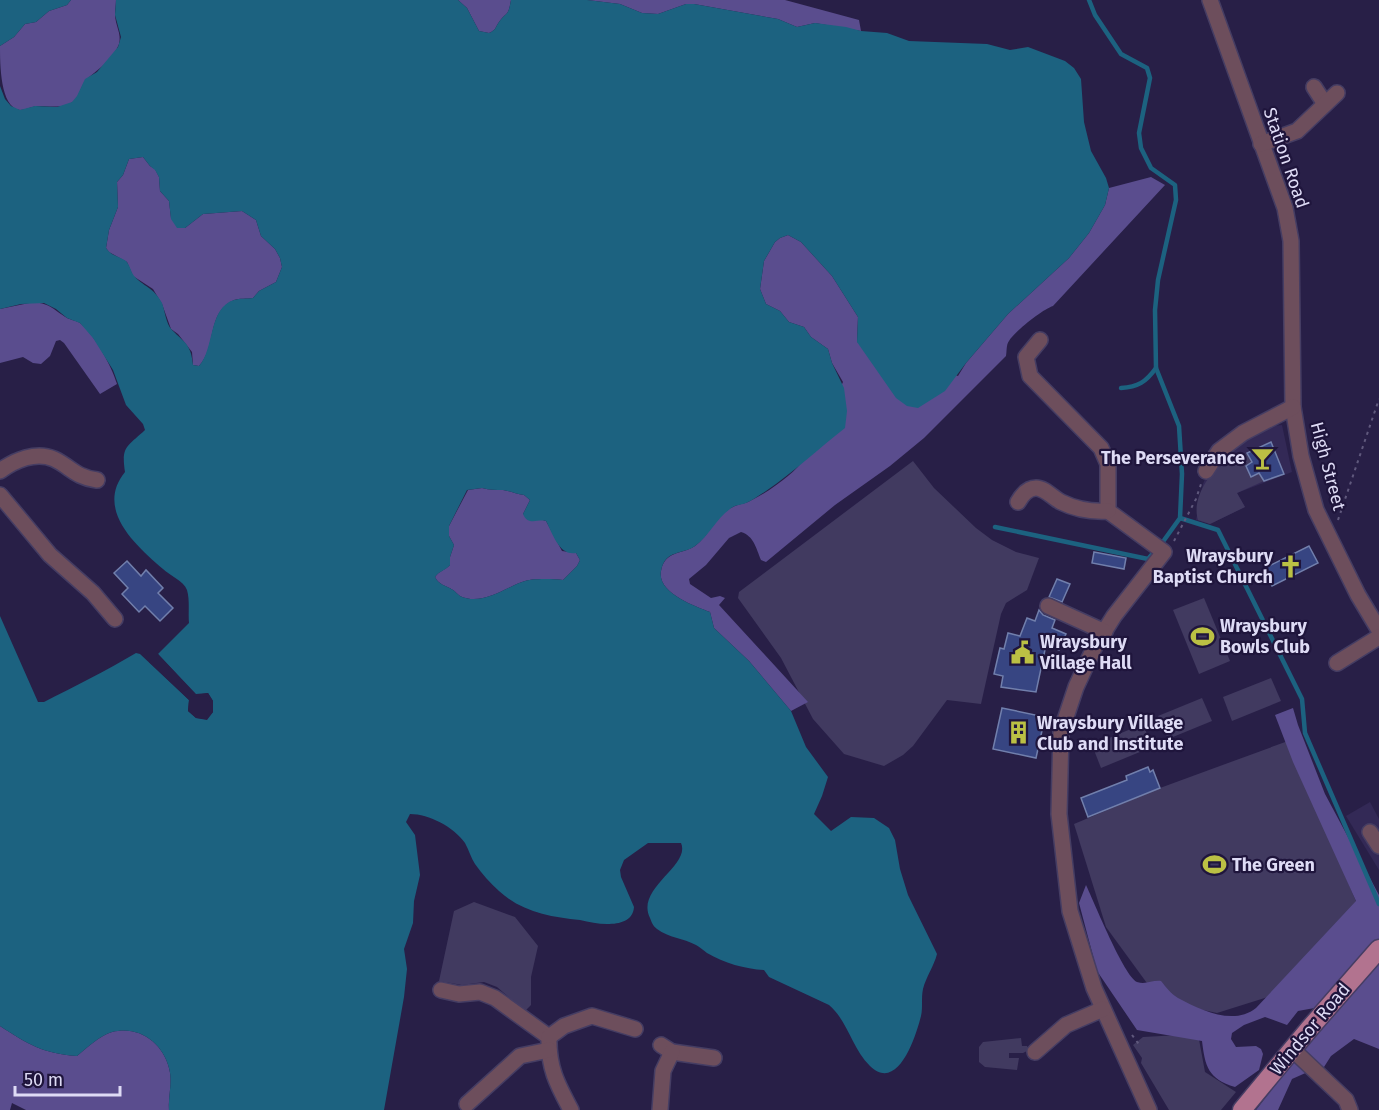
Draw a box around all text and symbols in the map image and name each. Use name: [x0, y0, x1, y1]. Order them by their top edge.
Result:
street label: Station Road: [1259, 105, 1313, 211]
street label: High Street: [1306, 419, 1351, 513]
bar icon: The Perseverance: [1250, 445, 1276, 471]
place label: The Perseverance: [1101, 447, 1245, 469]
place label: Wraysbury Baptist Church: [1153, 545, 1274, 588]
church icon: Wraysbury Baptist Church: [1278, 553, 1304, 579]
place label: Wraysbury Bowls Club: [1220, 615, 1310, 658]
sports icon: Wraysbury Bowls Club: [1189, 623, 1215, 649]
place label: Wraysbury Village Hall: [1039, 631, 1132, 674]
public building icon: Wraysbury Village Hall: [1009, 639, 1035, 665]
place label: Wraysbury Village Club and Institute: [1037, 712, 1183, 755]
building icon: Wraysbury Village Club and Institute: [1006, 720, 1032, 746]
sports icon: The Green: [1201, 852, 1227, 878]
place label: The Green: [1232, 854, 1315, 876]
street label: Windsor Road: [1265, 978, 1355, 1080]
scale bar: [15, 1059, 120, 1097]
text: 50 m: [24, 1069, 63, 1091]

